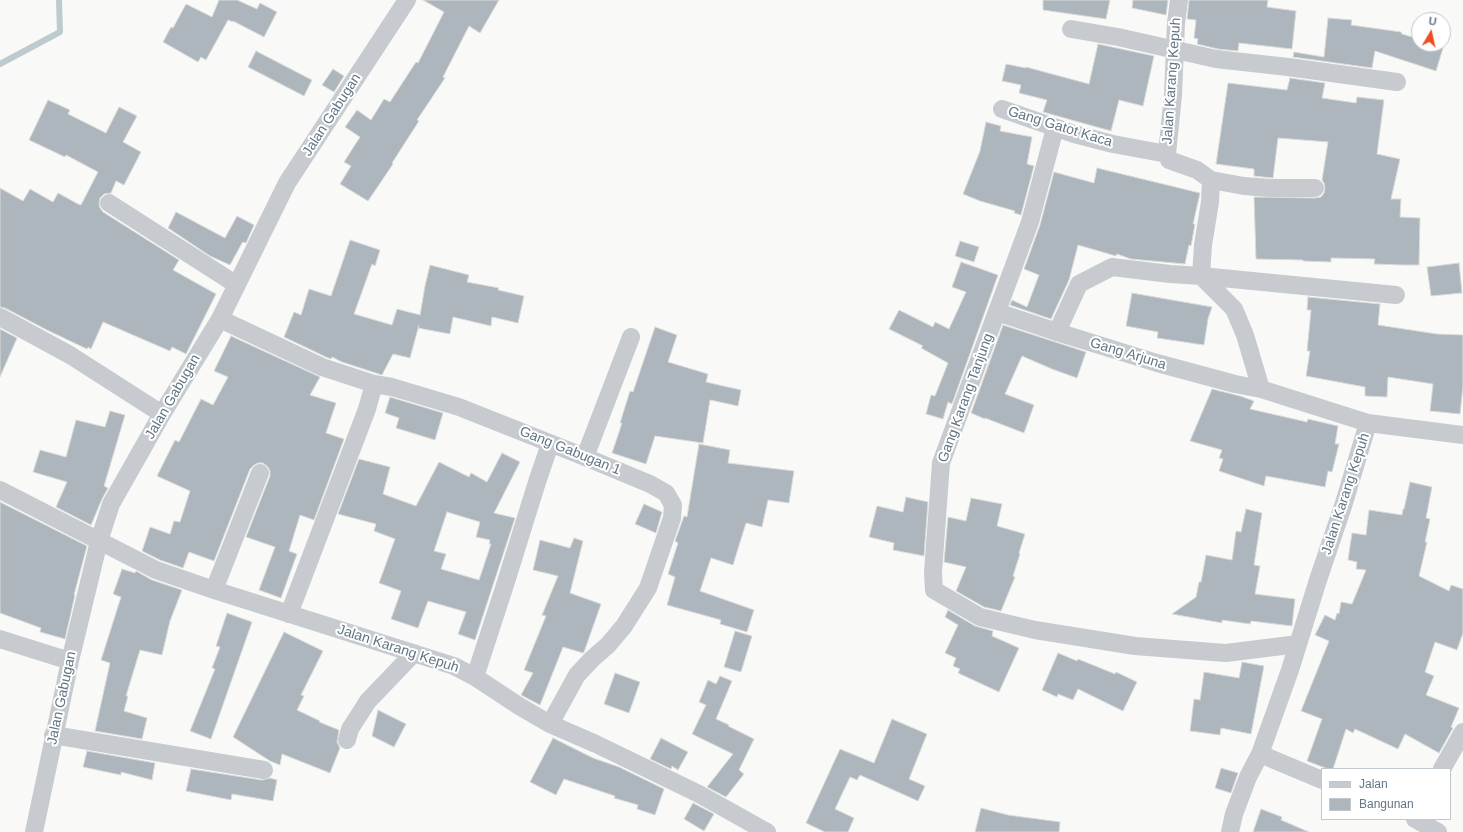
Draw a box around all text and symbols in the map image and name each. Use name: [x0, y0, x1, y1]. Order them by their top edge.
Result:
north arrow: [1411, 12, 1451, 52]
text: U: [1428, 15, 1438, 28]
street label: Jalan Karang Kepuh: [1159, 17, 1185, 145]
street label: Jalan Gabugan: [299, 71, 365, 159]
street label: Gang Gatot Kaca: [1006, 103, 1114, 151]
street label: Gang Karang Tanjung: [935, 331, 997, 465]
street label: Gang Arjuna: [1088, 334, 1168, 374]
street label: Jalan Gabugan: [142, 352, 204, 442]
street label: Gang Gabugan 1: [517, 423, 623, 479]
street label: Jalan Karang Kepuh: [1318, 431, 1374, 557]
street label: Jalan Karang Kepuh: [335, 621, 461, 677]
street label: Jalan Gabugan: [44, 650, 80, 746]
legend: [1321, 768, 1451, 820]
text: Jalan: [1359, 777, 1388, 791]
text: Bangunan: [1359, 797, 1414, 811]

